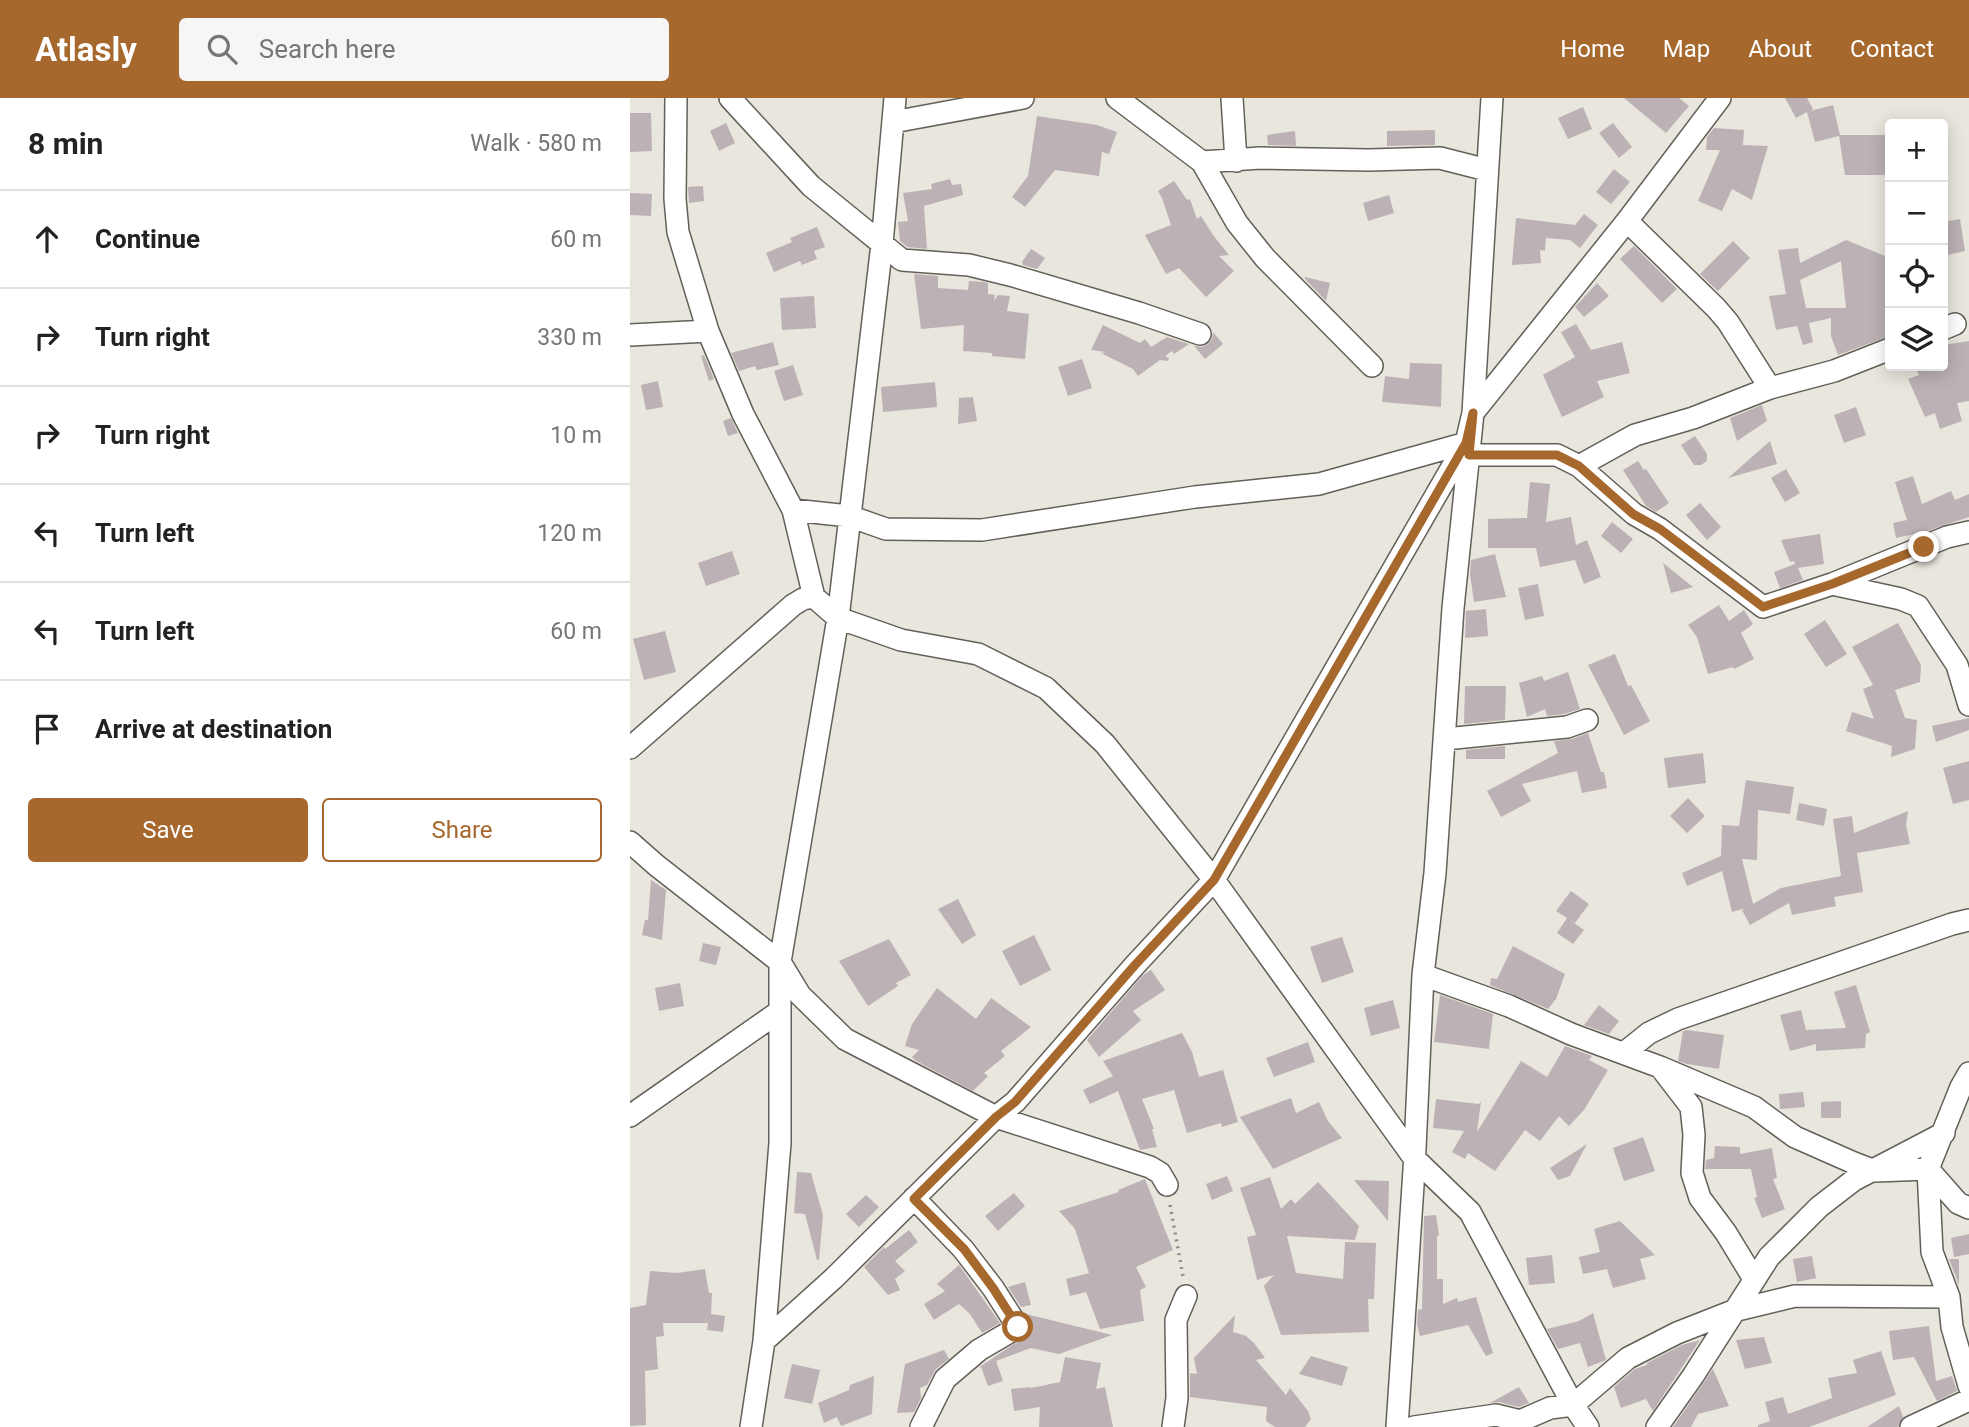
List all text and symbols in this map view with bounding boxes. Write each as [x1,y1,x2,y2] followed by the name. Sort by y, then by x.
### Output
[179,18,669,81] search box
[35,30,137,69] text: Atlasly
[203,30,241,68] icon: search
[259,34,396,64] text: Search here
[1560,35,1625,63] text: Home
[1663,35,1710,63] text: Map
[1748,35,1812,63] text: About
[1850,35,1934,63] text: Contact
[1885,119,1948,371] map controls
[1885,119,1948,182] button: +
[28,126,103,161] text: 8 min
[470,130,602,157] text: Walk · 580 m
[1885,182,1948,245] button: −
[28,220,66,258] icon: ahead
[95,224,200,254] text: Continue
[550,226,602,253] text: 60 m
[1885,245,1948,308] button: locate
[1885,308,1948,371] button: layers
[28,318,66,356] icon: right
[95,322,210,352] text: Turn right
[537,324,602,351] text: 330 m
[28,416,66,454] icon: right
[95,420,210,450] text: Turn right
[550,422,602,449] text: 10 m
[28,514,66,552] icon: left
[95,518,194,548] text: Turn left
[537,520,602,547] text: 120 m
[1908,531,1939,562] route end
[28,612,66,650] icon: left
[95,616,194,646] text: Turn left
[550,618,602,645] text: 60 m
[28,710,66,748] icon: arrive
[95,714,332,744] text: Arrive at destination
[28,798,308,862] button: Save
[322,798,602,862] button: Share
[1002,1311,1033,1342] route start

